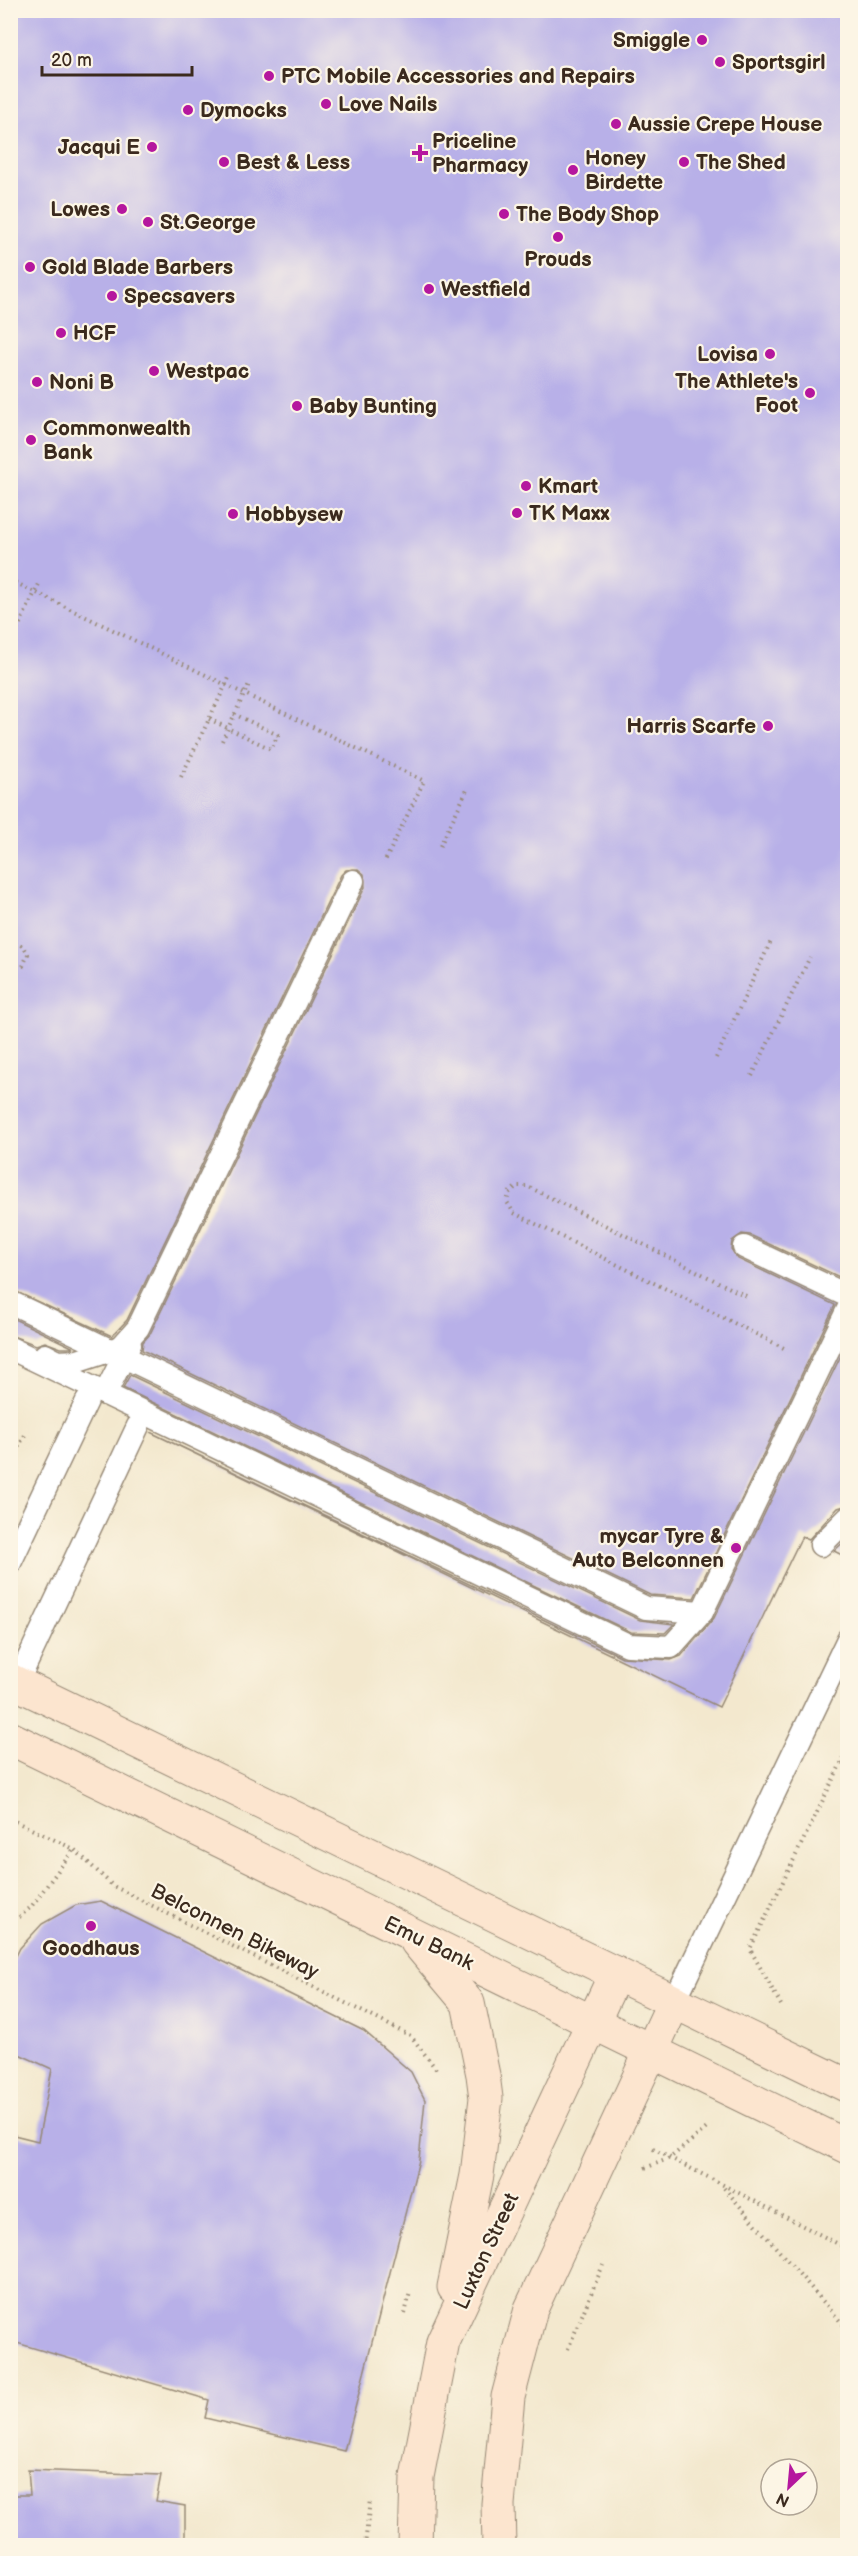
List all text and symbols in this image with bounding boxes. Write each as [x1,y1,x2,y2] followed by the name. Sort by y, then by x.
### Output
[613,28,690,53] place label: Smiggle
[695,33,709,47] marker: Smiggle
[42,39,192,77] scale bar
[51,50,92,71] text: 20 m
[732,50,826,75] place label: Sportsgirl
[713,55,727,69] marker: Sportsgirl
[281,64,635,89] place label: PTC Mobile Accessories and Repairs
[262,69,276,83] marker: PTC Mobile Accessories and Repairs
[338,92,437,117] place label: Love Nails
[319,97,333,111] marker: Love Nails
[200,98,287,123] place label: Dymocks
[181,103,195,117] marker: Dymocks
[627,112,822,137] place label: Aussie Crepe House
[609,117,623,131] marker: Aussie Crepe House
[432,129,528,178] place label: Priceline Pharmacy
[58,135,140,160] place label: Jacqui E
[145,140,159,154] marker: Jacqui E
[413,146,427,160] marker: Priceline Pharmacy
[585,146,663,195] place label: Honey Birdette
[236,150,350,175] place label: Best & Less
[696,150,786,175] place label: The Shed
[217,155,231,169] marker: Best & Less
[677,155,691,169] marker: The Shed
[566,163,580,177] marker: Honey Birdette
[50,197,110,222] place label: Lowes
[115,202,129,216] marker: Lowes
[516,202,659,227] place label: The Body Shop
[497,207,511,221] marker: The Body Shop
[160,210,256,235] place label: St.George
[141,215,155,229] marker: St.George
[551,230,565,244] marker: Prouds
[524,247,592,272] place label: Prouds
[42,255,233,280] place label: Gold Blade Barbers
[23,260,37,274] marker: Gold Blade Barbers
[441,277,530,302] place label: Westfield
[422,282,436,296] marker: Westfield
[124,284,235,309] place label: Specsavers
[105,289,119,303] marker: Specsavers
[73,321,116,346] place label: HCF
[54,326,68,340] marker: HCF
[697,342,758,367] place label: Lovisa
[763,347,777,361] marker: Lovisa
[166,359,249,384] place label: Westpac
[147,364,161,378] marker: Westpac
[675,369,798,418] place label: The Athlete's Foot
[49,370,114,395] place label: Noni B
[30,375,44,389] marker: Noni B
[803,386,817,400] marker: The Athlete's Foot
[309,394,437,419] place label: Baby Bunting
[290,399,304,413] marker: Baby Bunting
[43,416,191,465] place label: Commonwealth Bank
[24,433,38,447] marker: Commonwealth Bank
[538,474,598,499] place label: Kmart
[519,479,533,493] marker: Kmart
[529,501,610,526] place label: TK Maxx
[245,502,343,527] place label: Hobbysew
[510,506,524,520] marker: TK Maxx
[226,507,240,521] marker: Hobbysew
[627,714,756,739] place label: Harris Scarfe
[761,719,775,733] marker: Harris Scarfe
[571,1524,724,1573] place label: mycar Tyre & Auto Belconnen
[729,1541,743,1555] marker: mycar Tyre & Auto Belconnen
[147,1878,323,1985] street label: Belconnen Bikeway
[380,1911,478,1976] street label: Emu Bank
[84,1919,98,1933] marker: Goodhaus
[42,1936,140,1961] place label: Goodhaus
[448,2188,525,2314] street label: Luxton Street
[759,2457,819,2517] north arrow
[774,2488,793,2510] text: N

